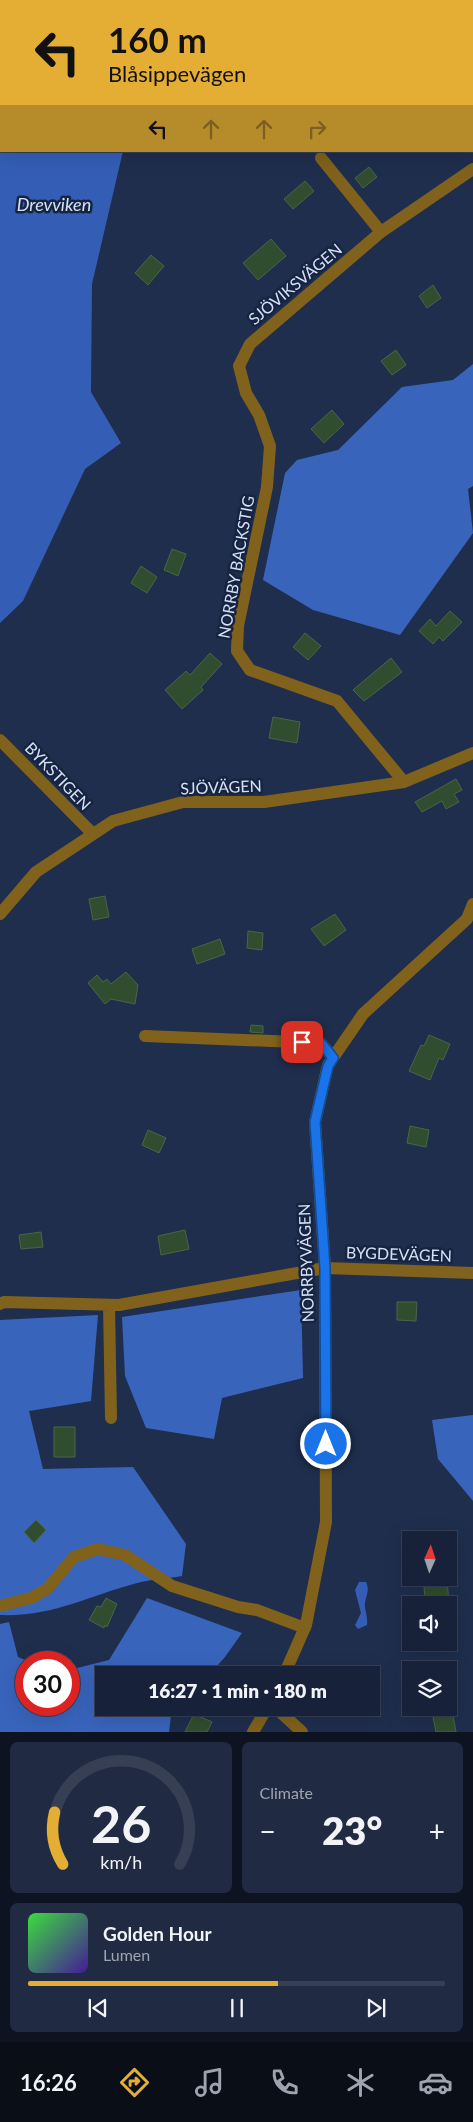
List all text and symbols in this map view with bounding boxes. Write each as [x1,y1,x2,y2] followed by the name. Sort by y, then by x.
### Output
[108,18,207,60] text: 160 m
[25,20,90,85] icon: left
[108,60,246,87] text: Blåsippevägen
[144,115,172,143] icon: left
[197,115,225,143] icon: ahead
[250,115,278,143] icon: ahead
[303,115,331,143] icon: right
[17,193,91,215] water label: Drevviken
[244,239,345,328] street label: SJÖVIKSVÄGEN
[214,494,257,640] street label: NORRBY BACKSTIG
[22,738,95,813] street label: BYKSTIGEN
[180,776,262,797] street label: SJÖVÄGEN
[281,1021,323,1063] pin
[288,1028,316,1056] icon: arrive
[294,1203,317,1323] street label: NORRBYVÄGEN
[346,1242,452,1265] street label: BYGDEVÄGEN
[299,1417,351,1469] position arrow
[402,1531,458,1586] north arrow
[402,1531,457,1716] map controls
[402,1596,457,1651] button: sound
[15,1651,80,1716] speed limit sign: 30
[402,1661,457,1716] button: layers
[148,1679,327,1702] text: 16:27 · 1 min · 180 m
[260,1783,313,1802] text: Climate
[91,1792,151,1854] text: 26
[322,1807,382,1853] text: 23°
[260,1814,276,1848] text: −
[429,1814,445,1848] text: +
[100,1851,142,1873] text: km/h
[103,1922,212,1945] text: Golden Hour
[103,1945,150,1964] text: Lumen
[84,1994,112,2022] icon: previous
[223,1994,251,2022] icon: pause
[362,1994,390,2022] icon: next
[117,2065,152,2100] icon: directions
[192,2065,227,2100] icon: music
[267,2065,302,2100] icon: phone
[343,2065,378,2100] icon: climate
[418,2065,453,2100] icon: car
[20,2069,77,2096] text: 16:26

